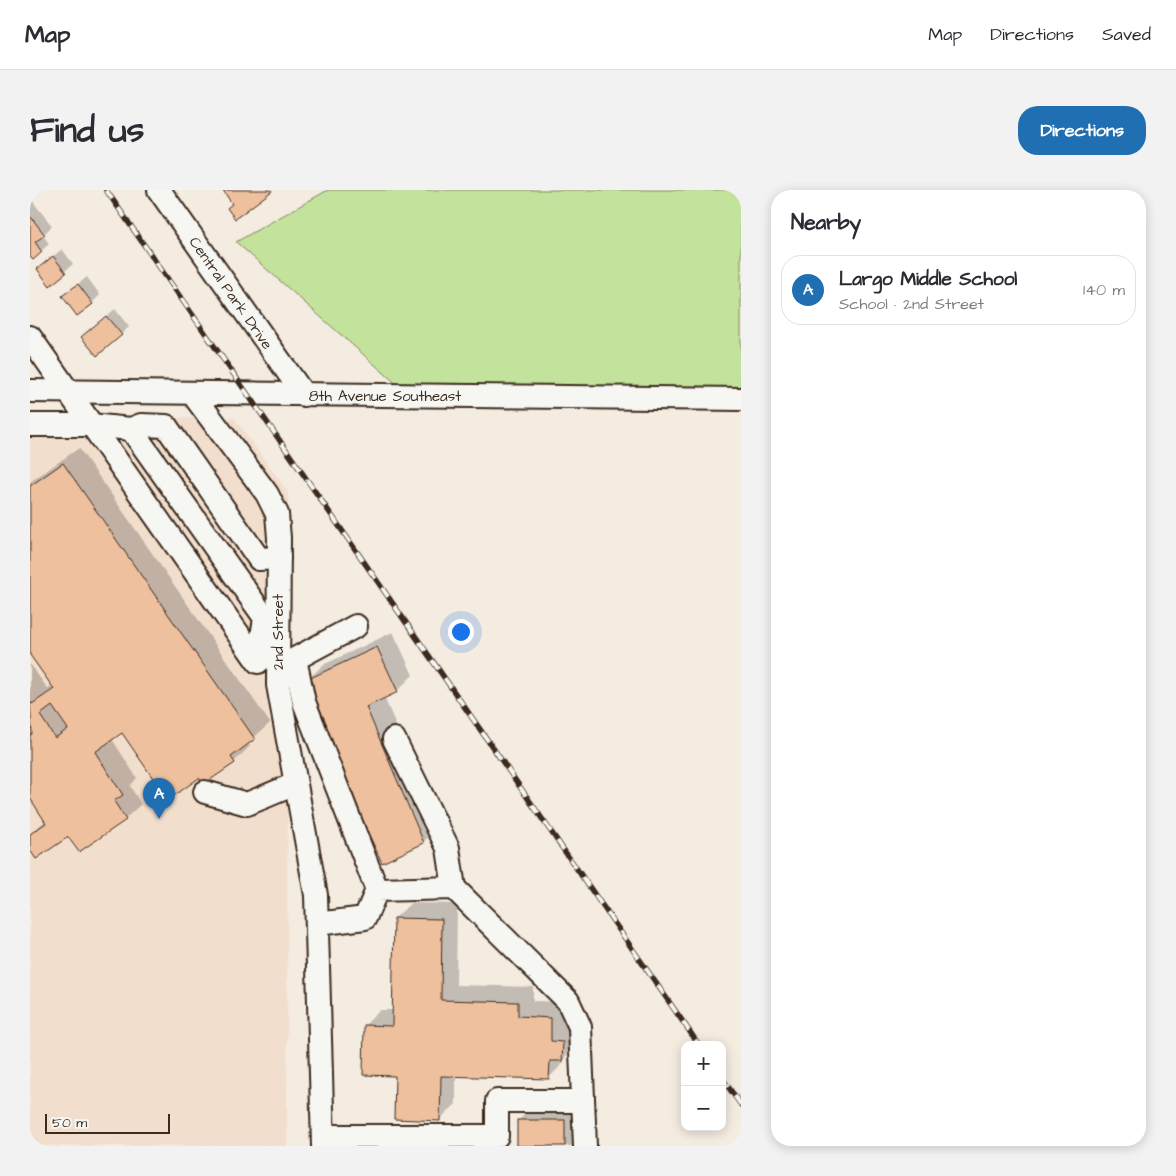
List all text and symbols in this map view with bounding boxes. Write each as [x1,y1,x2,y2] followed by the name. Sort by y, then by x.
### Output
[25,18,70,52] text: Map
[928,22,962,47] text: Map
[990,22,1074,47] text: Directions
[1102,22,1151,47] text: Saved
[30,106,144,155] text: Find us
[1018,106,1146,155] button: Directions
[791,208,861,237] text: Nearby
[184,233,277,354] street label: Central Park Drive
[839,266,1017,293] text: Largo Middle School
[803,279,813,301] text: A
[1083,279,1125,301] text: 140 m
[839,293,984,315] text: School · 2nd Street
[309,386,461,407] street label: 8th Avenue Southeast
[268,594,289,670] street label: 2nd Street
[448,619,474,645] your location
[143,778,175,819] pin: A
[681,1041,726,1131] map controls
[681,1041,726,1086] button: +
[681,1086,726,1131] button: −
[45,1111,170,1134] scale bar
[52,1113,87,1133] text: 50 m

